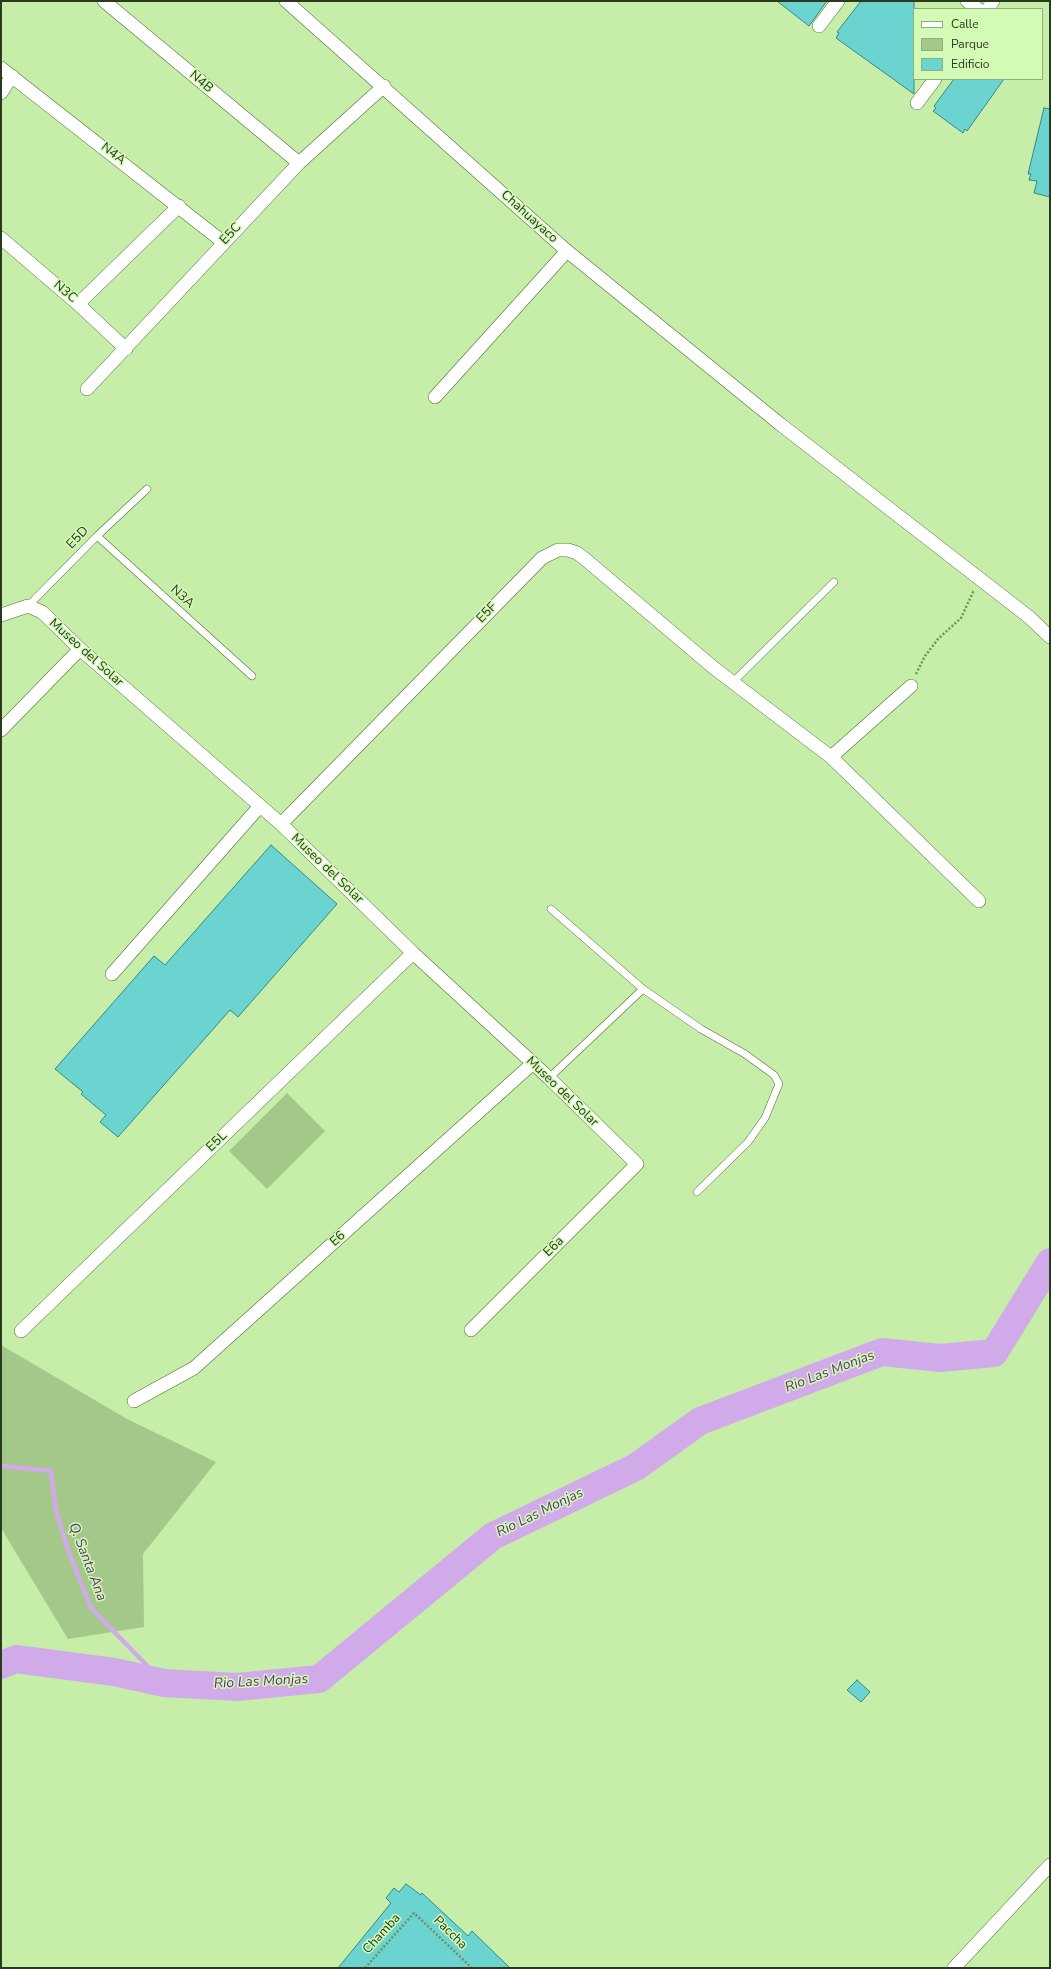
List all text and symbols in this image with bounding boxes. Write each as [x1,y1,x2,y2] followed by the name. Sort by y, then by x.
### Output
[913,8,1043,80] legend
[951,16,979,32] text: Calle
[951,36,989,52] text: Parque
[951,56,989,72] text: Edificio
[186,68,216,96] street label: N4B
[98,140,128,168] street label: N4A
[497,187,561,247] street label: Chahuayaco
[217,220,245,248] street label: E5C
[50,278,80,306] street label: N3C
[64,524,92,552] street label: E5D
[167,582,197,612] street label: N3A
[474,599,500,627] street label: E5F
[46,616,126,690] street label: Museo del Solar
[288,831,366,907] street label: Museo del Solar
[523,1054,601,1130] street label: Museo del Solar
[204,1129,230,1155] street label: E5L
[327,1228,349,1250] street label: E6
[541,1234,567,1260] street label: E6a
[783,1347,877,1397] water label: Rio Las Monjas
[494,1485,586,1541] water label: Rio Las Monjas
[64,1520,110,1604] water label: Q. Santa Ana
[213,1671,309,1693] water label: Rio Las Monjas
[360,1911,404,1957] street label: Chamba
[430,1913,470,1953] street label: Paccha

